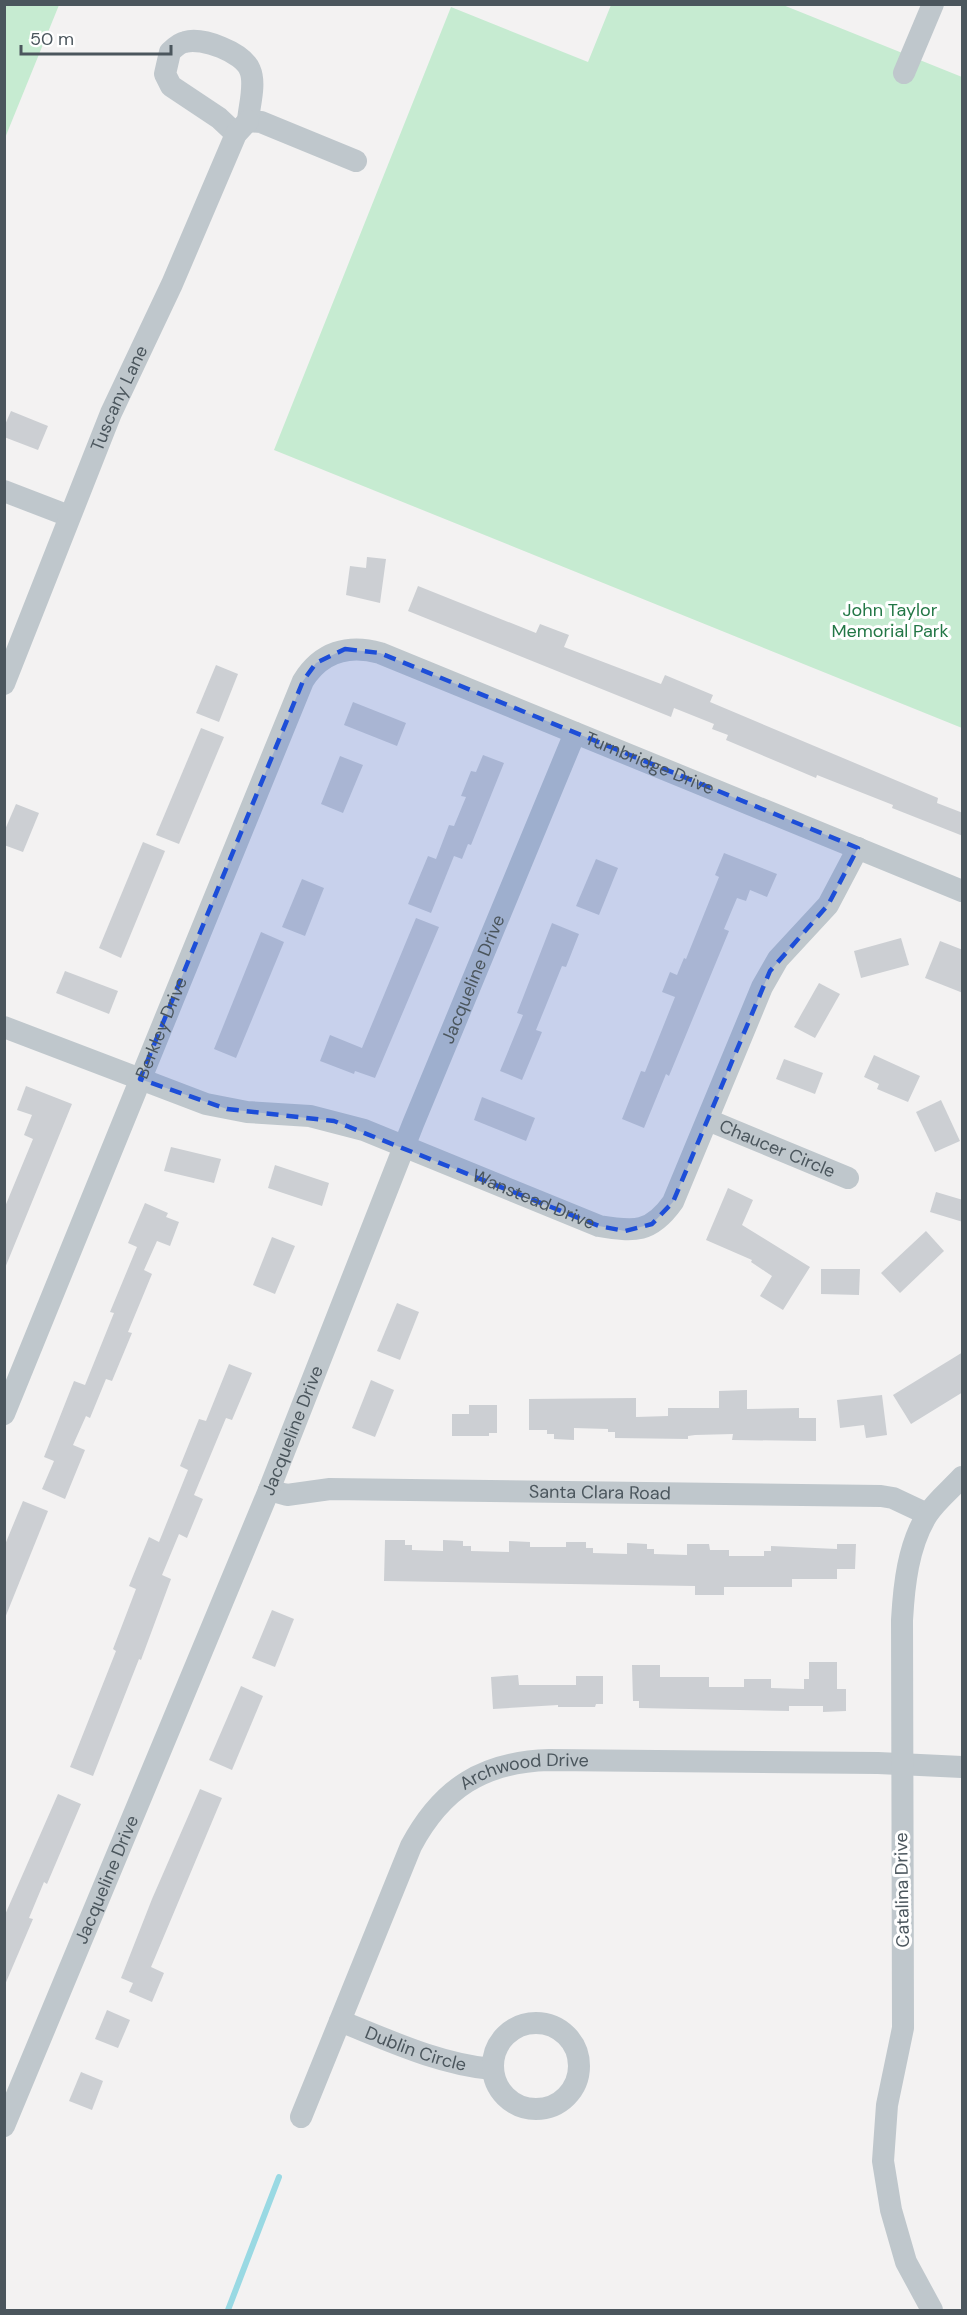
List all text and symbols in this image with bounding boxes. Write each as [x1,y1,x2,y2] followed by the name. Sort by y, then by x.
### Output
[21,18,171,56] scale bar
[30,27,74,51] text: 50 m
[85,342,153,455] street label: Tuscany Lane
[831,598,949,643] park label: John Taylor Memorial Park
[582,726,718,800] street label: Turnbridge Drive
[436,911,510,1047] street label: Jacqueline Drive
[130,973,193,1083] street label: Berkley Drive
[716,1114,839,1183] street label: Chaucer Circle
[468,1163,599,1235] street label: Wanstead Drive
[256,1362,329,1499] street label: Jacqueline Drive
[529,1480,671,1505] street label: Santa Clara Road
[455,1748,589,1796] street label: Archwood Drive
[69,1812,144,1948] street label: Jacqueline Drive
[889,1832,915,1948] street label: Catalina Drive
[362,2021,469,2077] street label: Dublin Circle

